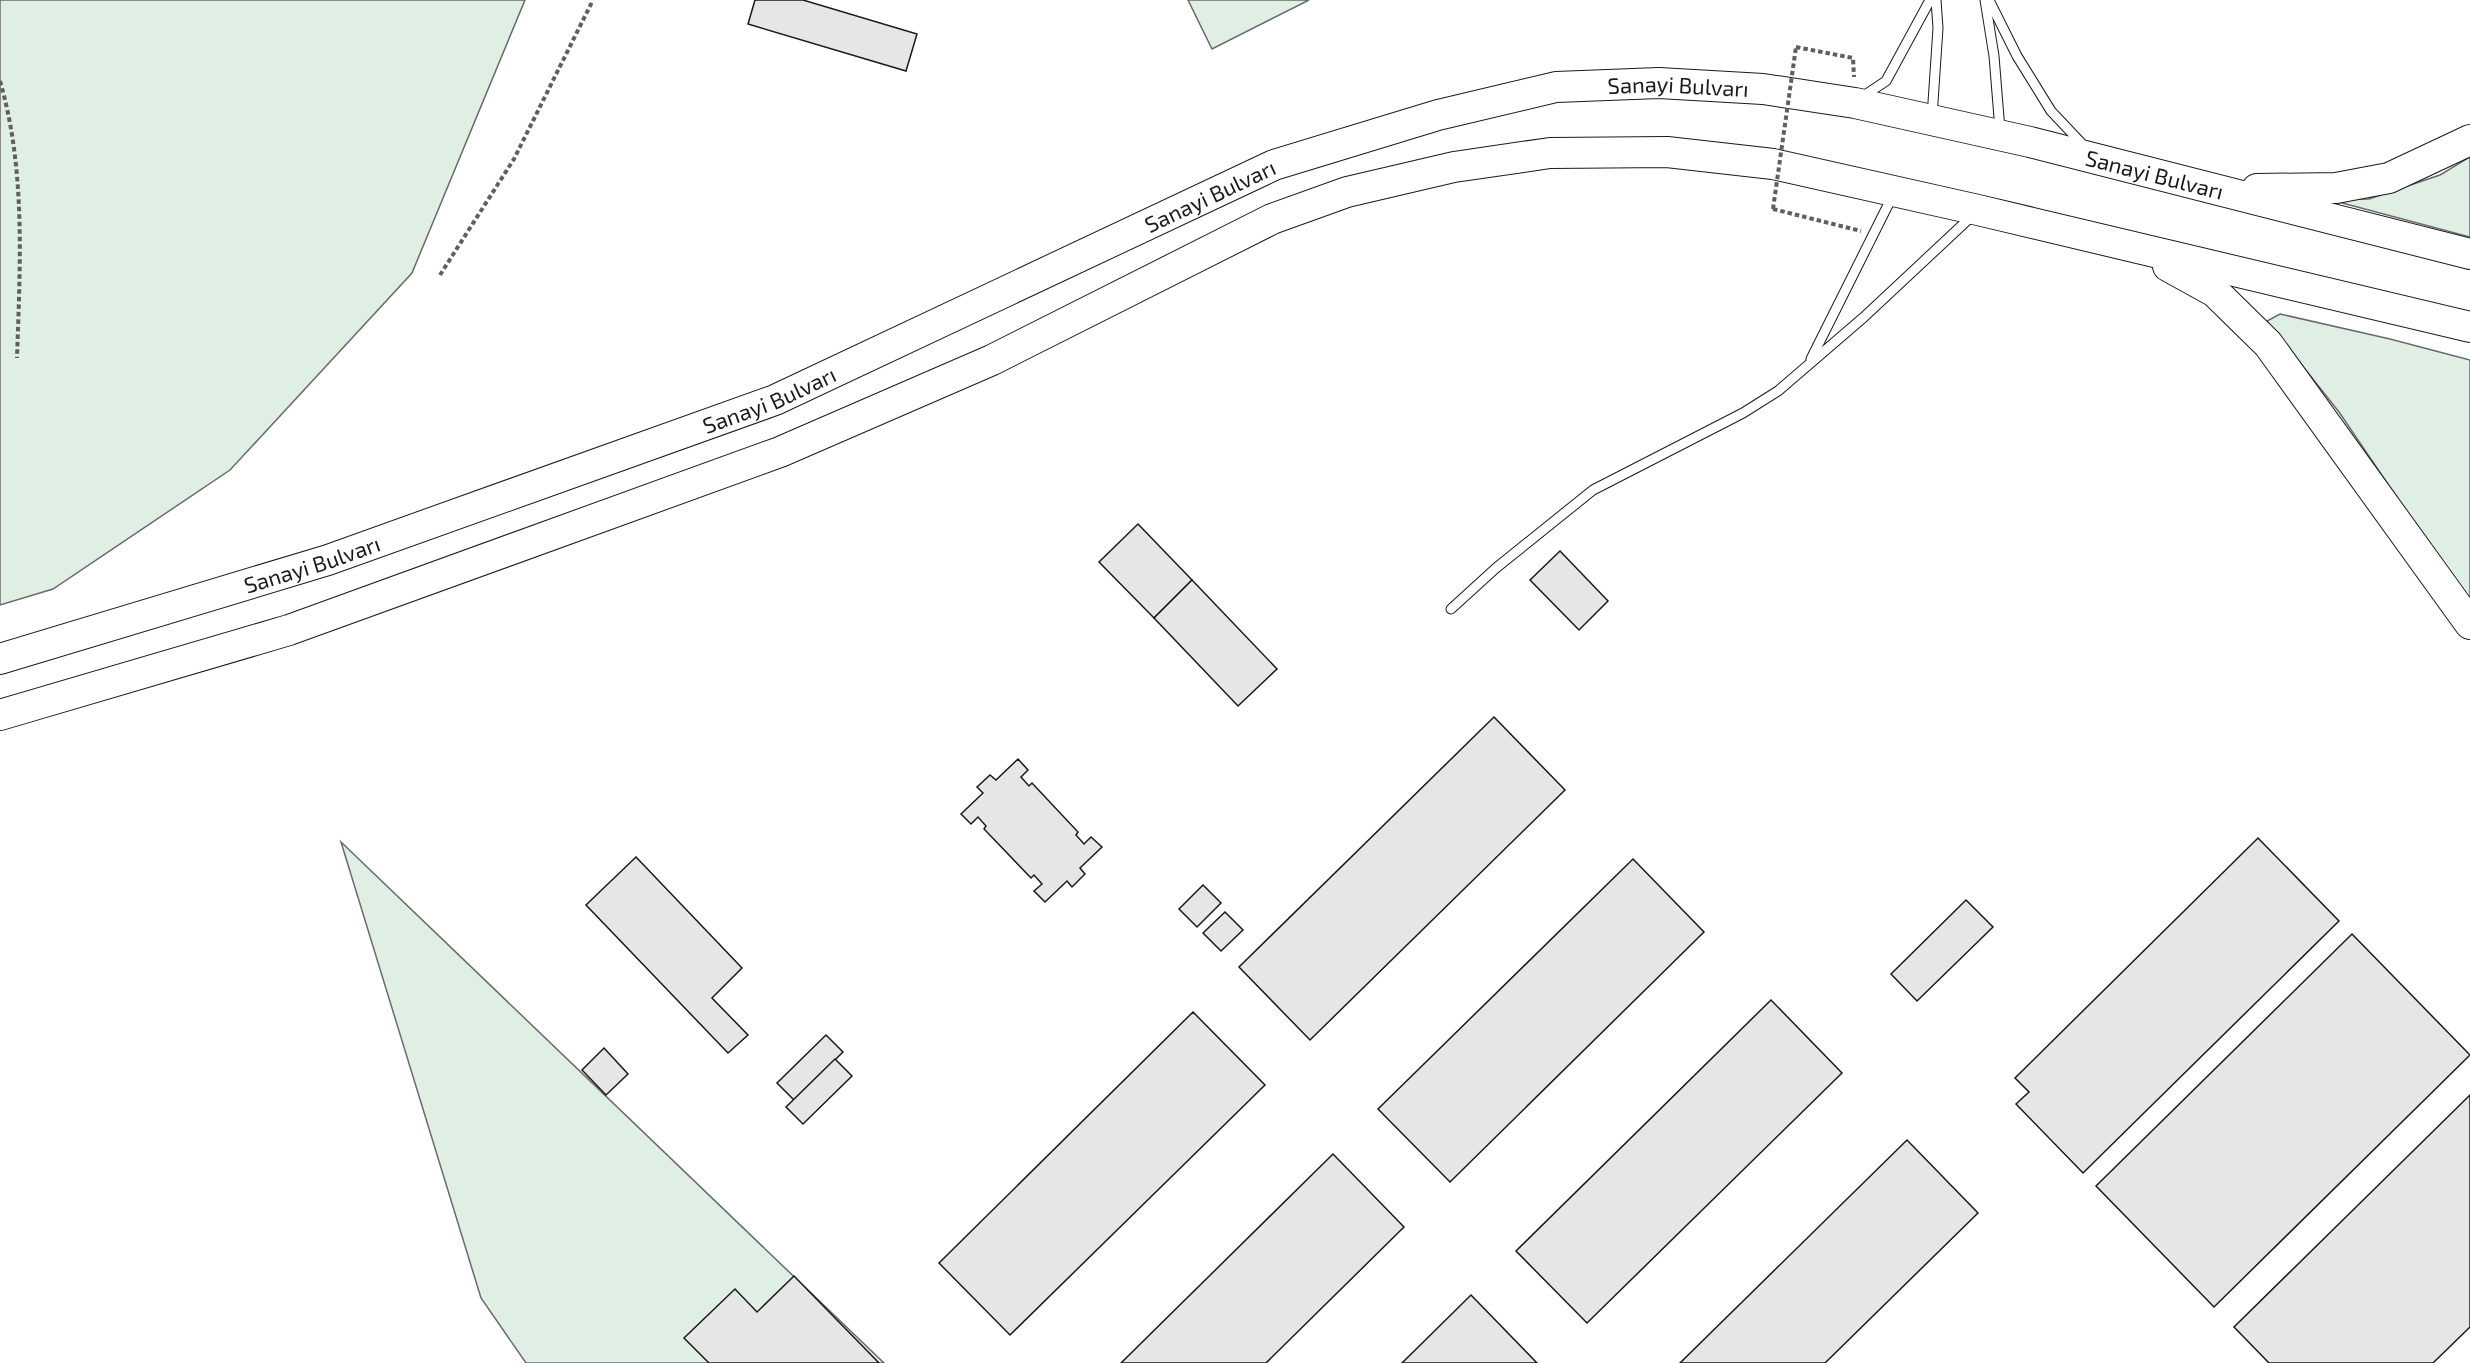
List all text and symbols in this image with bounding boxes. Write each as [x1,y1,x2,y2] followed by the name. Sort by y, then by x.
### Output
[1607,70,1750,101] street label: Sanayi Bulvarı
[2083,144,2227,204] street label: Sanayi Bulvarı
[1140,153,1279,237] street label: Sanayi Bulvarı
[699,360,840,438] street label: Sanayi Bulvarı
[241,530,383,598] street label: Sanayi Bulvarı

